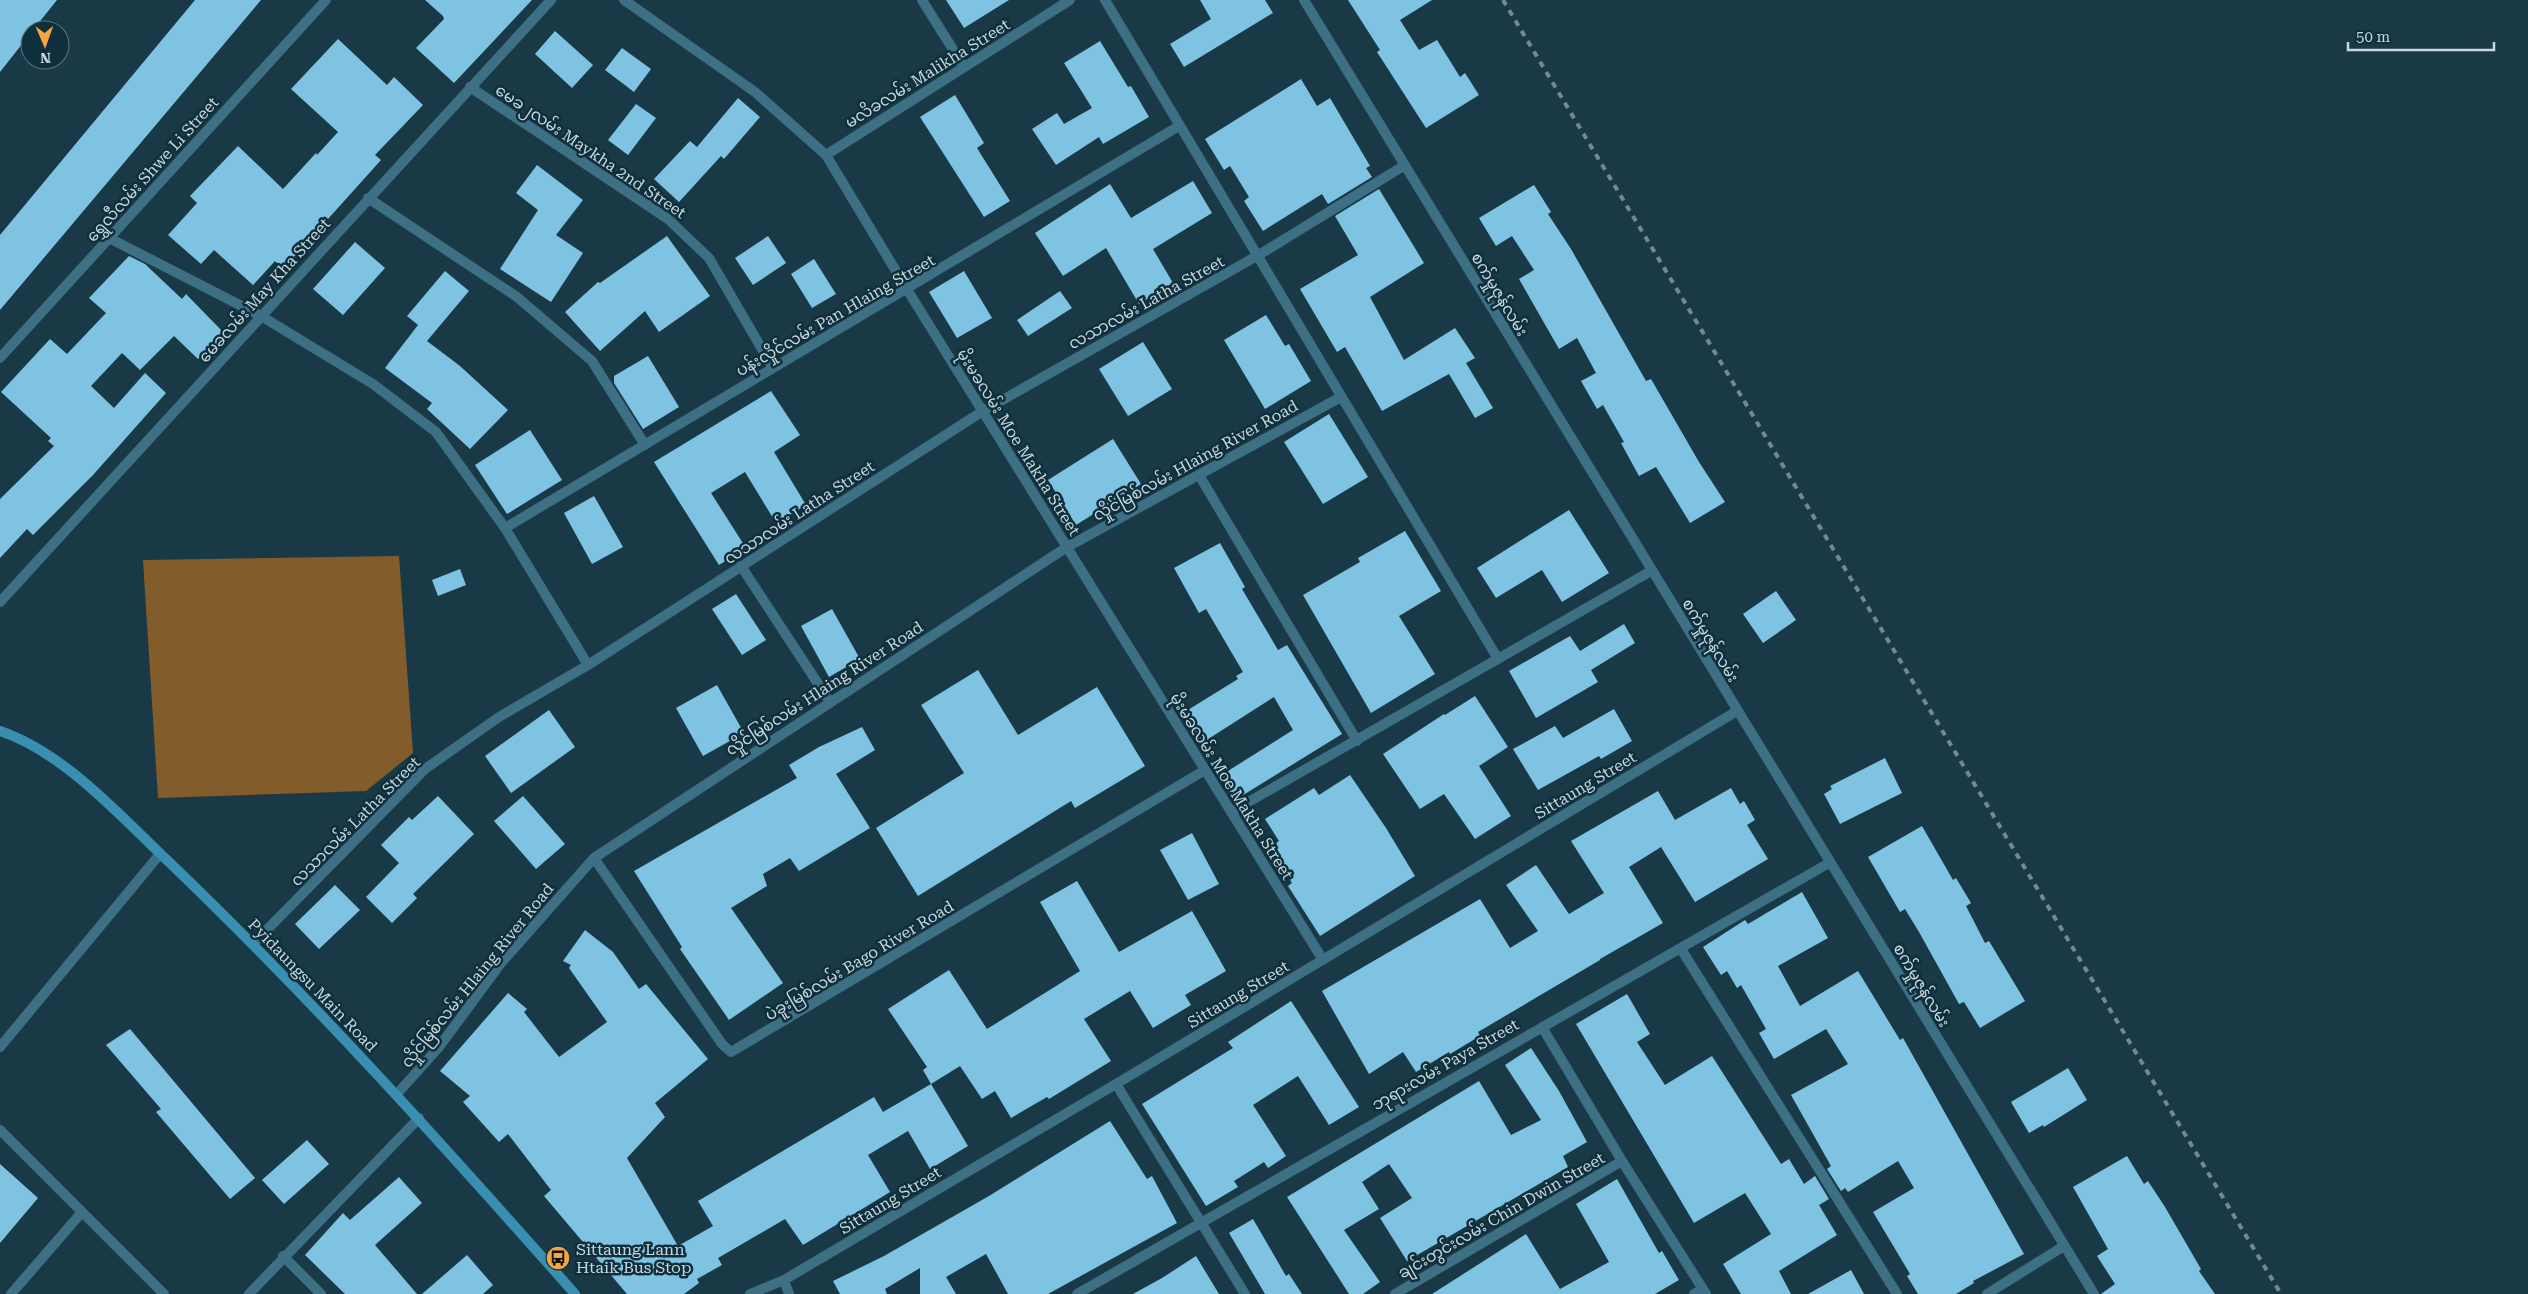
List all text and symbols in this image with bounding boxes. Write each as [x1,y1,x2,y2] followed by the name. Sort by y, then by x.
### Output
[840,13,1013,132] street label: မလိခလမ်း Malikha Street
[20,20,70,70] north arrow
[2348,20,2494,52] scale bar
[2356,28,2391,46] text: 50 m
[40,50,51,66] text: N
[490,79,691,226] street label: မေခ၂လမ်း Maykha 2nd Street
[81,92,225,248] street label: ရွှေလီလမ်း Shwe Li Street
[193,213,334,366] street label: မေခလမ်း May Kha Street
[1463,248,1534,342] street label: စက်မှုဇုန်လမ်း
[731,249,940,384] street label: ပန်းလှိုင်လမ်း Pan Hlaing Street
[1064,250,1228,353] street label: လသာလမ်း Latha Street
[949,344,1086,542] street label: မိုးမခလမ်း Moe Makha Street
[1088,394,1303,528] street label: လှိုင်မြစ်လမ်း Hlaing River Road
[720,455,878,568] street label: လသာလမ်း Latha Street
[1674,594,1745,688] street label: စက်မှုဇုန်လမ်း
[721,616,929,763] street label: လှိုင်မြစ်လမ်း Hlaing River Road
[1162,688,1299,886] street label: မိုးမခလမ်း Moe Makha Street
[1531,748,1639,823] street label: Sittaung Street
[285,751,424,890] street label: လသာလမ်း Latha Street
[396,878,561,1074] street label: လှိုင်မြစ်လမ်း Hlaing River Road
[761,895,960,1029] street label: ပဲခူးမြစ်လမ်း Bago River Road
[244,915,381,1056] street label: Pyidaungsu Main Road
[1885,939,1956,1033] street label: စက်မှုဇုန်လမ်း
[1184,957,1292,1032] street label: Sittaung Street
[1368,1013,1524,1119] street label: ဘုရားလမ်း Paya Street
[1394,1147,1610,1286] street label: ချင်းတွင်းလမ်း Chin Dwin Street
[836,1163,944,1238] street label: Sittaung Street
[576,1240,691,1277] place label: Sittaung Lann Htaik Bus Stop
[545,1245,571,1271] bus stop icon: Sittaung Lann Htaik Bus Stop

